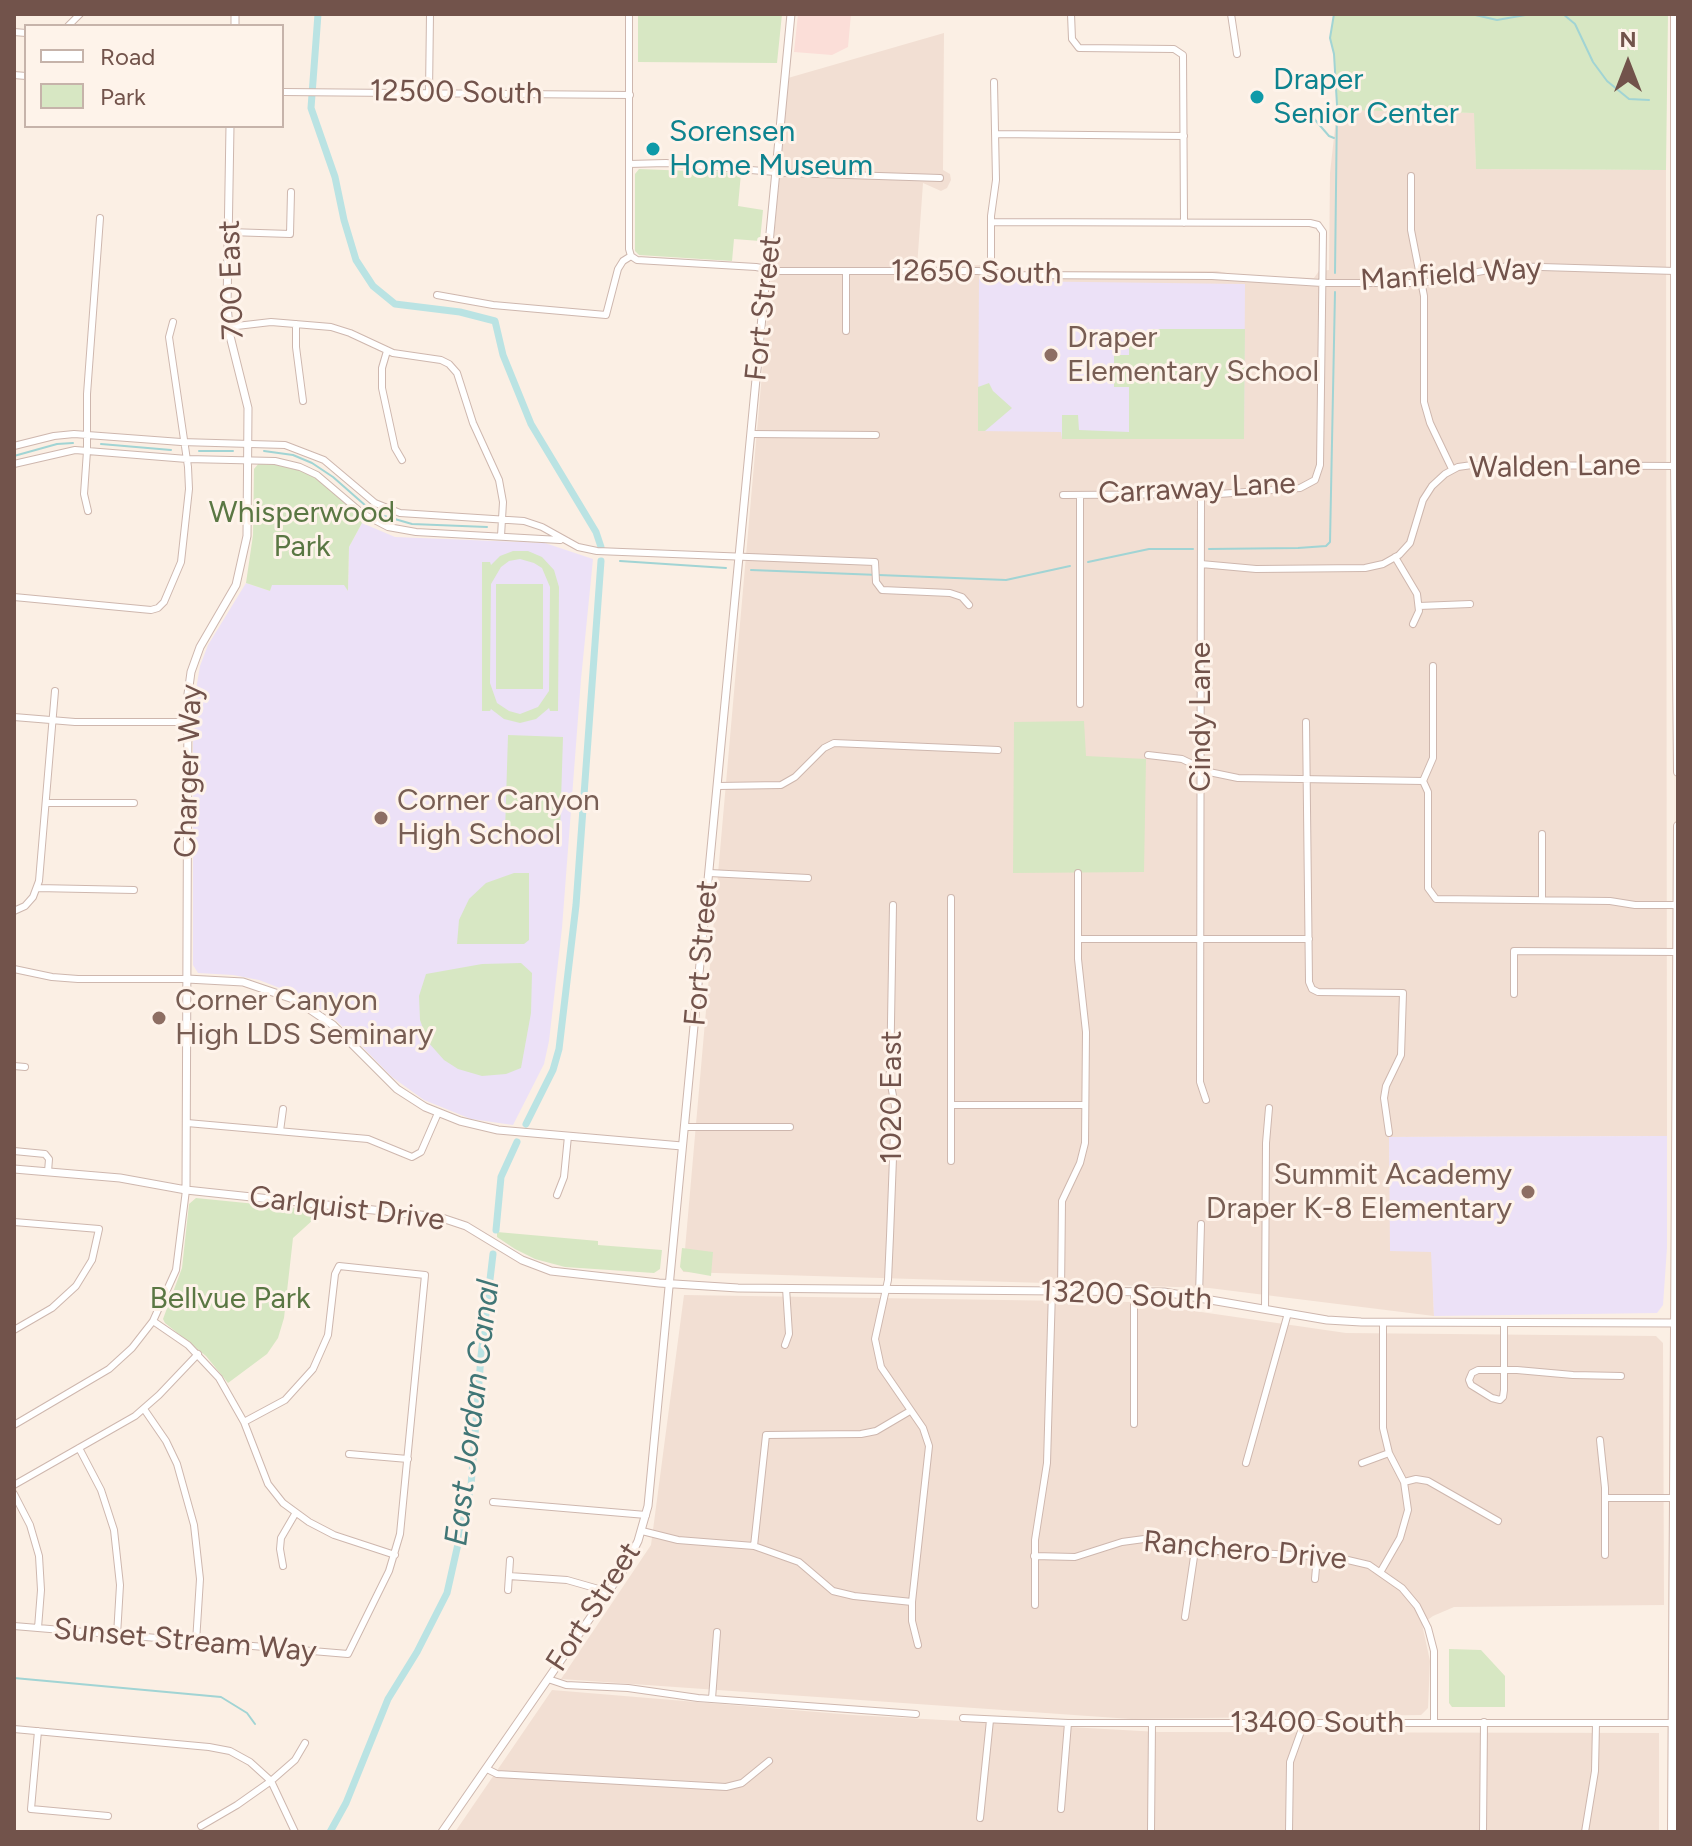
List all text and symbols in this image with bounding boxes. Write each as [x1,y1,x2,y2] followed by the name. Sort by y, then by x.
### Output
[24,24,284,128] legend
[1588,24,1668,104] north arrow
[1619,26,1637,53] text: N
[100,42,155,71] text: Road
[1273,62,1459,132] place label: Draper Senior Center
[369,73,543,113] street label: 12500 South
[100,82,146,111] text: Park
[1248,88,1266,106] marker: Draper Senior Center
[669,114,873,184] place label: Sorensen Home Museum
[644,140,662,158] marker: Sorensen Home Museum
[212,219,252,341] street label: 700 East
[738,233,790,383] street label: Fort Street
[1359,251,1543,299] street label: Manfield Way
[890,254,1062,292] street label: 12650 South
[1067,320,1319,390] place label: Draper Elementary School
[1042,346,1060,364] marker: Draper Elementary School
[1469,448,1641,486] street label: Walden Lane
[1097,466,1297,512] street label: Carraway Lane
[209,495,395,566] park label: Whisperwood Park
[1183,642,1219,792] street label: Cindy Lane
[168,684,210,858] street label: Charger Way
[397,783,600,854] place label: Corner Canyon High School
[372,809,390,827] marker: Corner Canyon High School
[678,879,726,1027] street label: Fort Street
[175,983,434,1054] place label: Corner Canyon High LDS Seminary
[150,1009,168,1027] marker: Corner Canyon High LDS Seminary
[874,1030,910,1164] street label: 1020 East
[1206,1157,1512,1228] place label: Summit Academy Draper K-8 Elementary
[247,1179,447,1239] street label: Carlquist Drive
[1519,1183,1537,1201] marker: Summit Academy Draper K-8 Elementary
[1039,1274,1213,1318] street label: 13200 South
[438,1278,508,1548] water label: East Jordan Canal
[149,1281,311,1317] park label: Bellvue Park
[1142,1524,1348,1578] street label: Ranchero Drive
[539,1536,649,1678] street label: Fort Street
[52,1612,318,1670] street label: Sunset Stream Way
[1230,1705,1404,1741] street label: 13400 South

